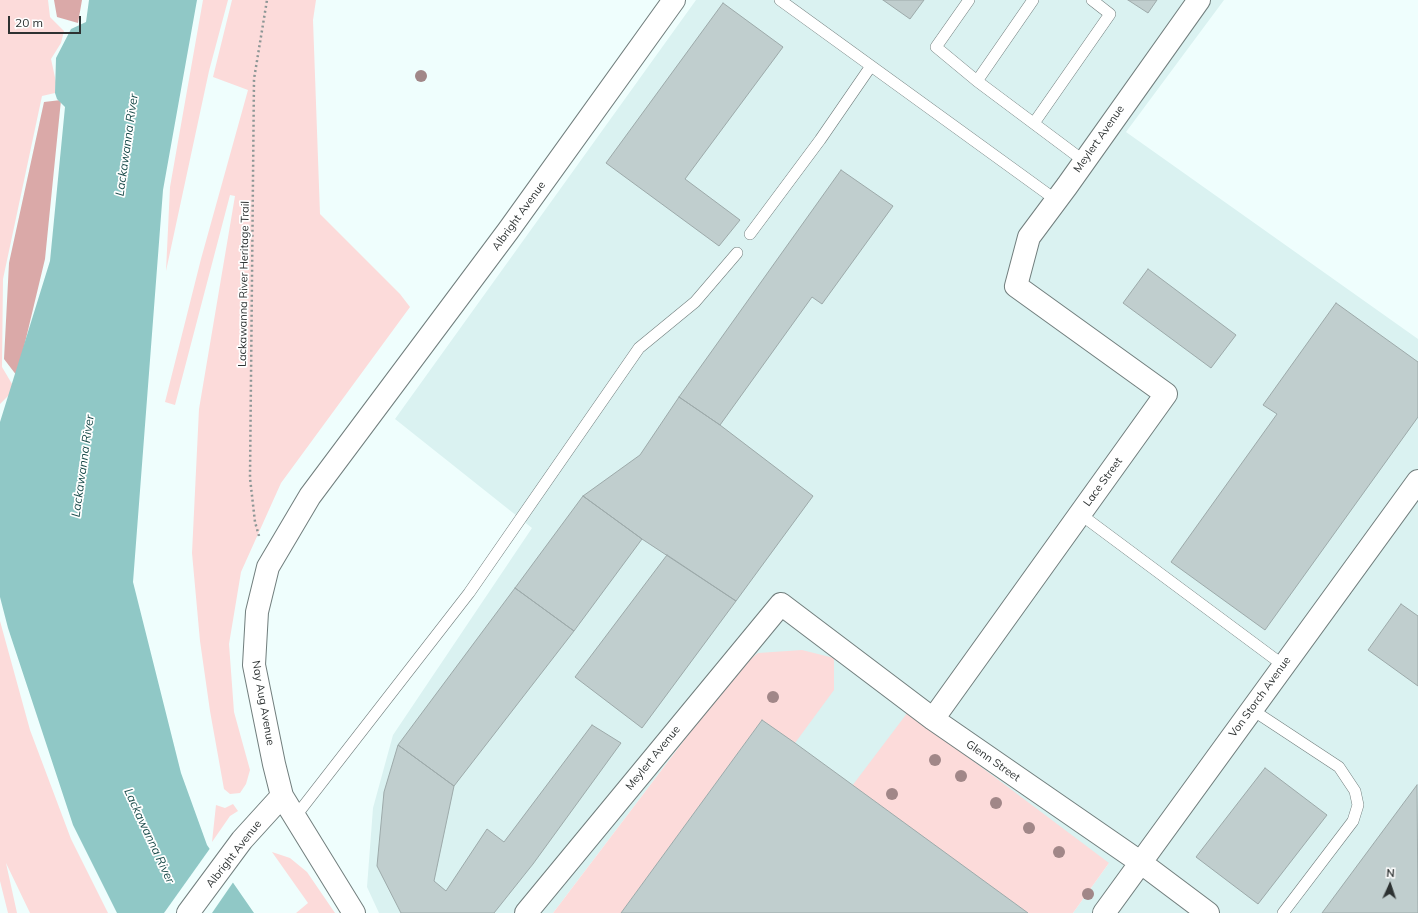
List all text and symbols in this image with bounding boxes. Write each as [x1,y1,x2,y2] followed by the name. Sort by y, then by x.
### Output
[10,8,83,34] scale bar
[15,15,43,30] text: 20 m
[113,93,141,197] water label: Lackawanna River
[1071,103,1127,175] street label: Meylert Avenue
[490,179,548,253] street label: Albright Avenue
[236,201,252,367] street label: Lackawanna River Heritage Trail
[69,414,97,518] water label: Lackawanna River
[1081,455,1125,509] street label: Lace Street
[1226,654,1294,740] street label: Von Storch Avenue
[249,660,277,746] street label: Nay Aug Avenue
[623,723,683,793] street label: Meylert Avenue
[963,738,1023,784] street label: Glenn Street
[121,786,177,886] water label: Lackawanna River
[204,818,264,890] street label: Albright Avenue
[1370,865,1410,905] north arrow
[1386,866,1395,880] text: N

